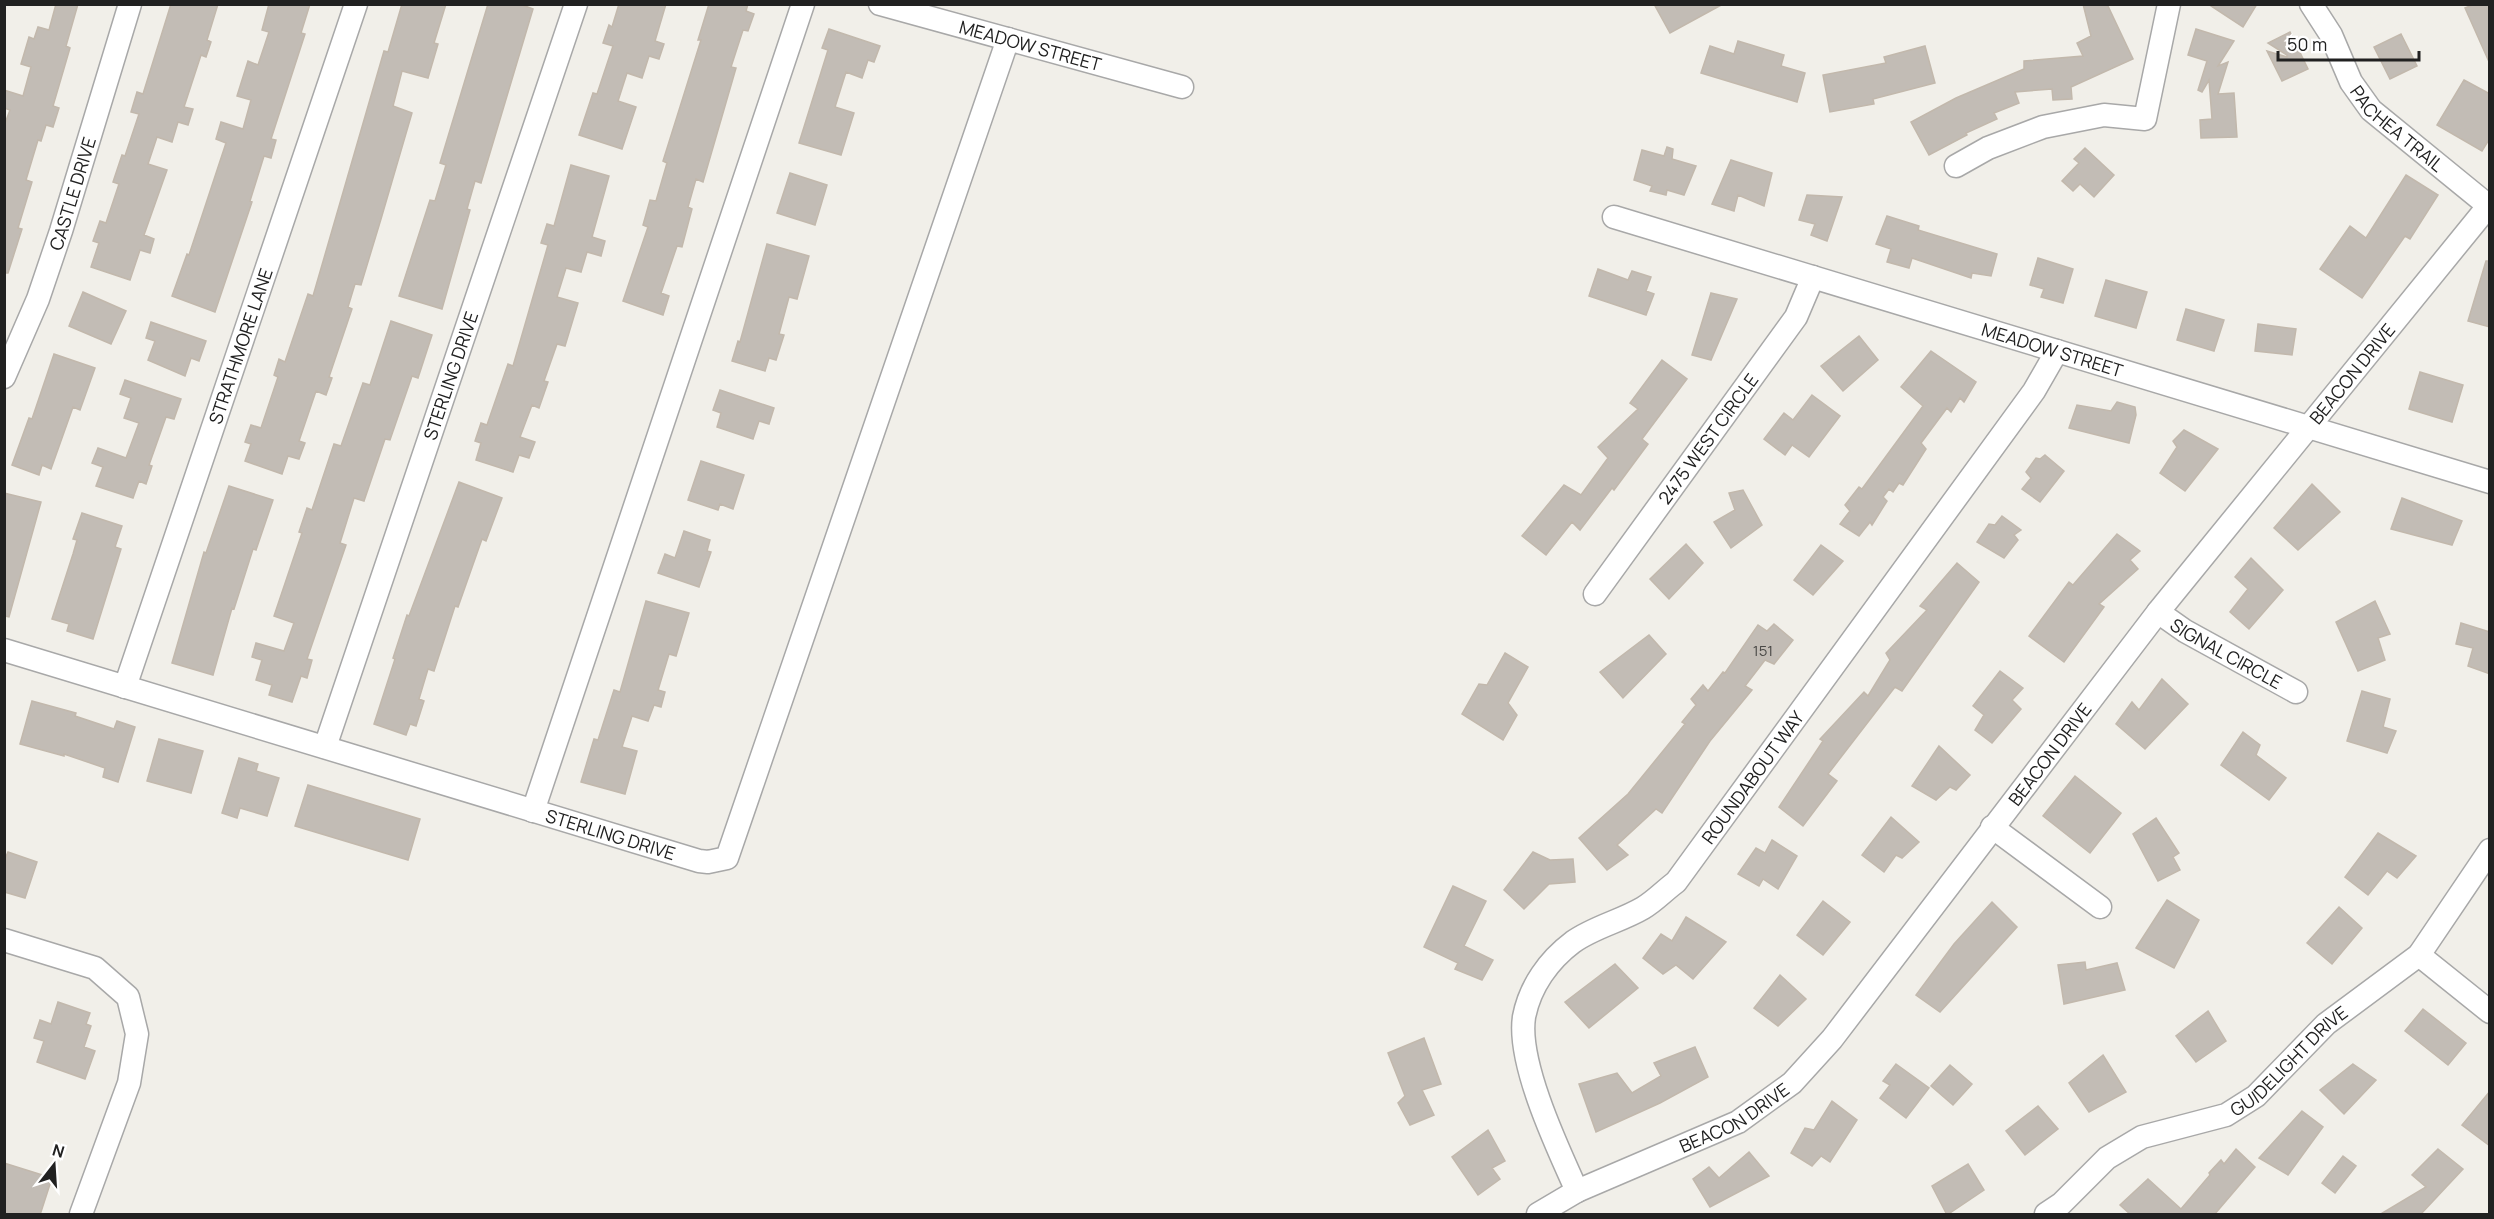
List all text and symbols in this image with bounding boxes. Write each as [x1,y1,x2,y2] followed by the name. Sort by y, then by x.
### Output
[957,14,1104,76] street label: MEADOW STREET
[2278,24,2419,62] scale bar
[2287,32,2327,56] text: 50 m
[2345,81,2449,177] street label: PACHEA TRAIL
[43,134,101,253] street label: CASTLE DRIVE
[203,265,278,427] street label: STRATHMORE LANE
[418,308,483,443] street label: STERLING DRIVE
[1979,317,2126,382] street label: MEADOW STREET
[2304,318,2400,429] street label: BEACON DRIVE
[1652,369,1763,509] street label: 2475 WEST CIRCLE
[2166,612,2286,694] street label: SIGNAL CIRCLE
[1753,640,1773,661] house number: 151
[2003,698,2096,810] street label: BEACON DRIVE
[1696,705,1810,848] street label: ROUNDABOUT WAY
[543,803,678,865] street label: STERLING DRIVE
[2225,1000,2352,1122] street label: GUIDELIGHT DRIVE
[1675,1077,1794,1158] street label: BEACON DRIVE
[24,1135,84,1195] north arrow
[50,1138,67,1163] text: N

